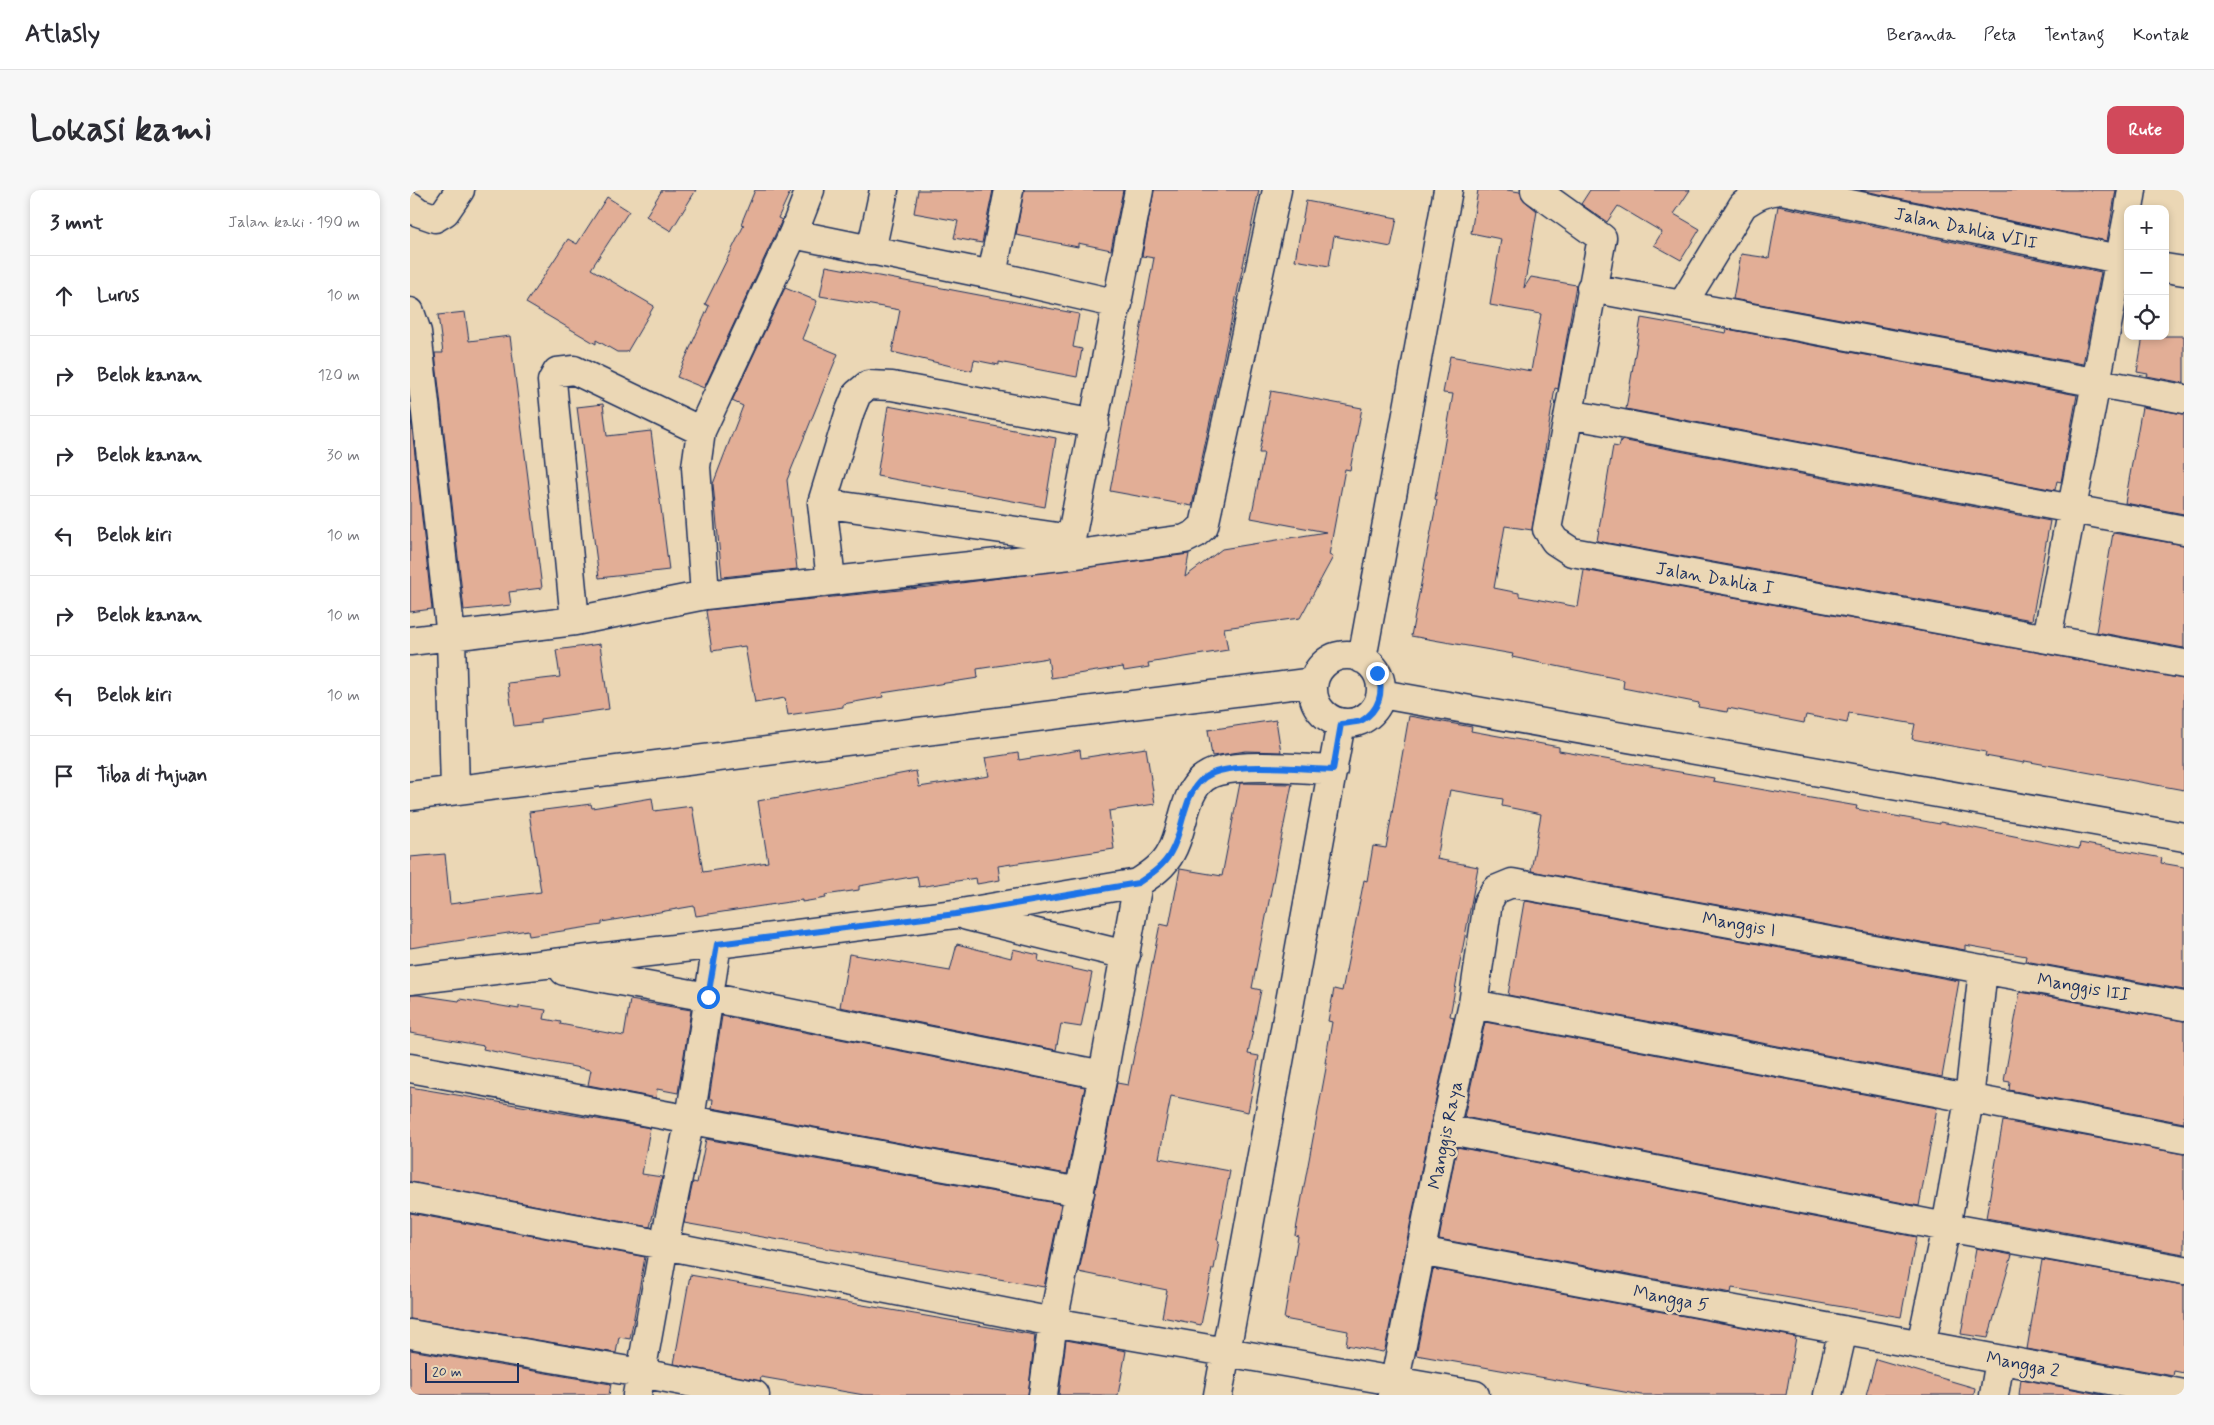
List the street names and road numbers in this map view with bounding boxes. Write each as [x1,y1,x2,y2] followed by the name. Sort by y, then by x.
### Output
[1892,202,2040,256] street label: Jalan Dahlia VIII
[1654,557,1776,601] street label: Jalan Dahlia I
[1700,907,1777,944] street label: Manggis I
[2035,968,2132,1009] street label: Manggis III
[1423,1079,1470,1192] street label: Manggis Raya
[1631,1280,1711,1319] street label: Mangga 5
[1984,1346,2062,1385] street label: Mangga 2

